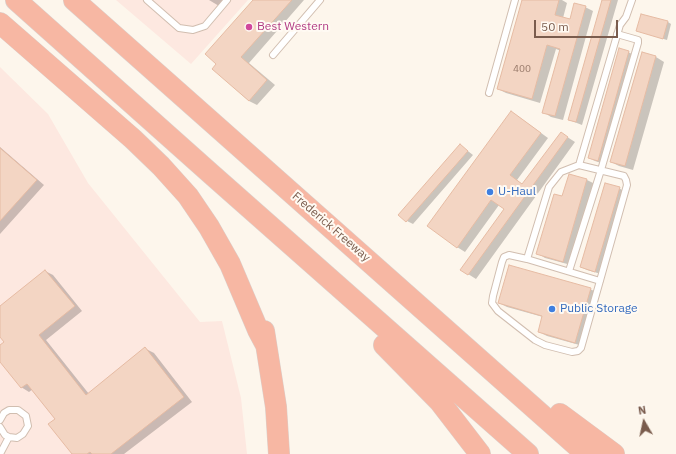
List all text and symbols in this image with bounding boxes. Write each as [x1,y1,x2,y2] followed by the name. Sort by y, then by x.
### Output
[536,12,620,38] scale bar
[541,19,569,34] text: 50 m
[257,20,329,34] place label: Best Western
[244,22,254,32] marker: Best Western
[513,63,531,75] house number: 400
[498,185,536,199] place label: U-Haul
[485,187,495,197] marker: U-Haul
[289,189,373,265] street label: Frederick Freeway
[560,302,638,316] place label: Public Storage
[547,304,557,314] marker: Public Storage
[624,402,664,442] north arrow
[637,403,647,418] text: N

